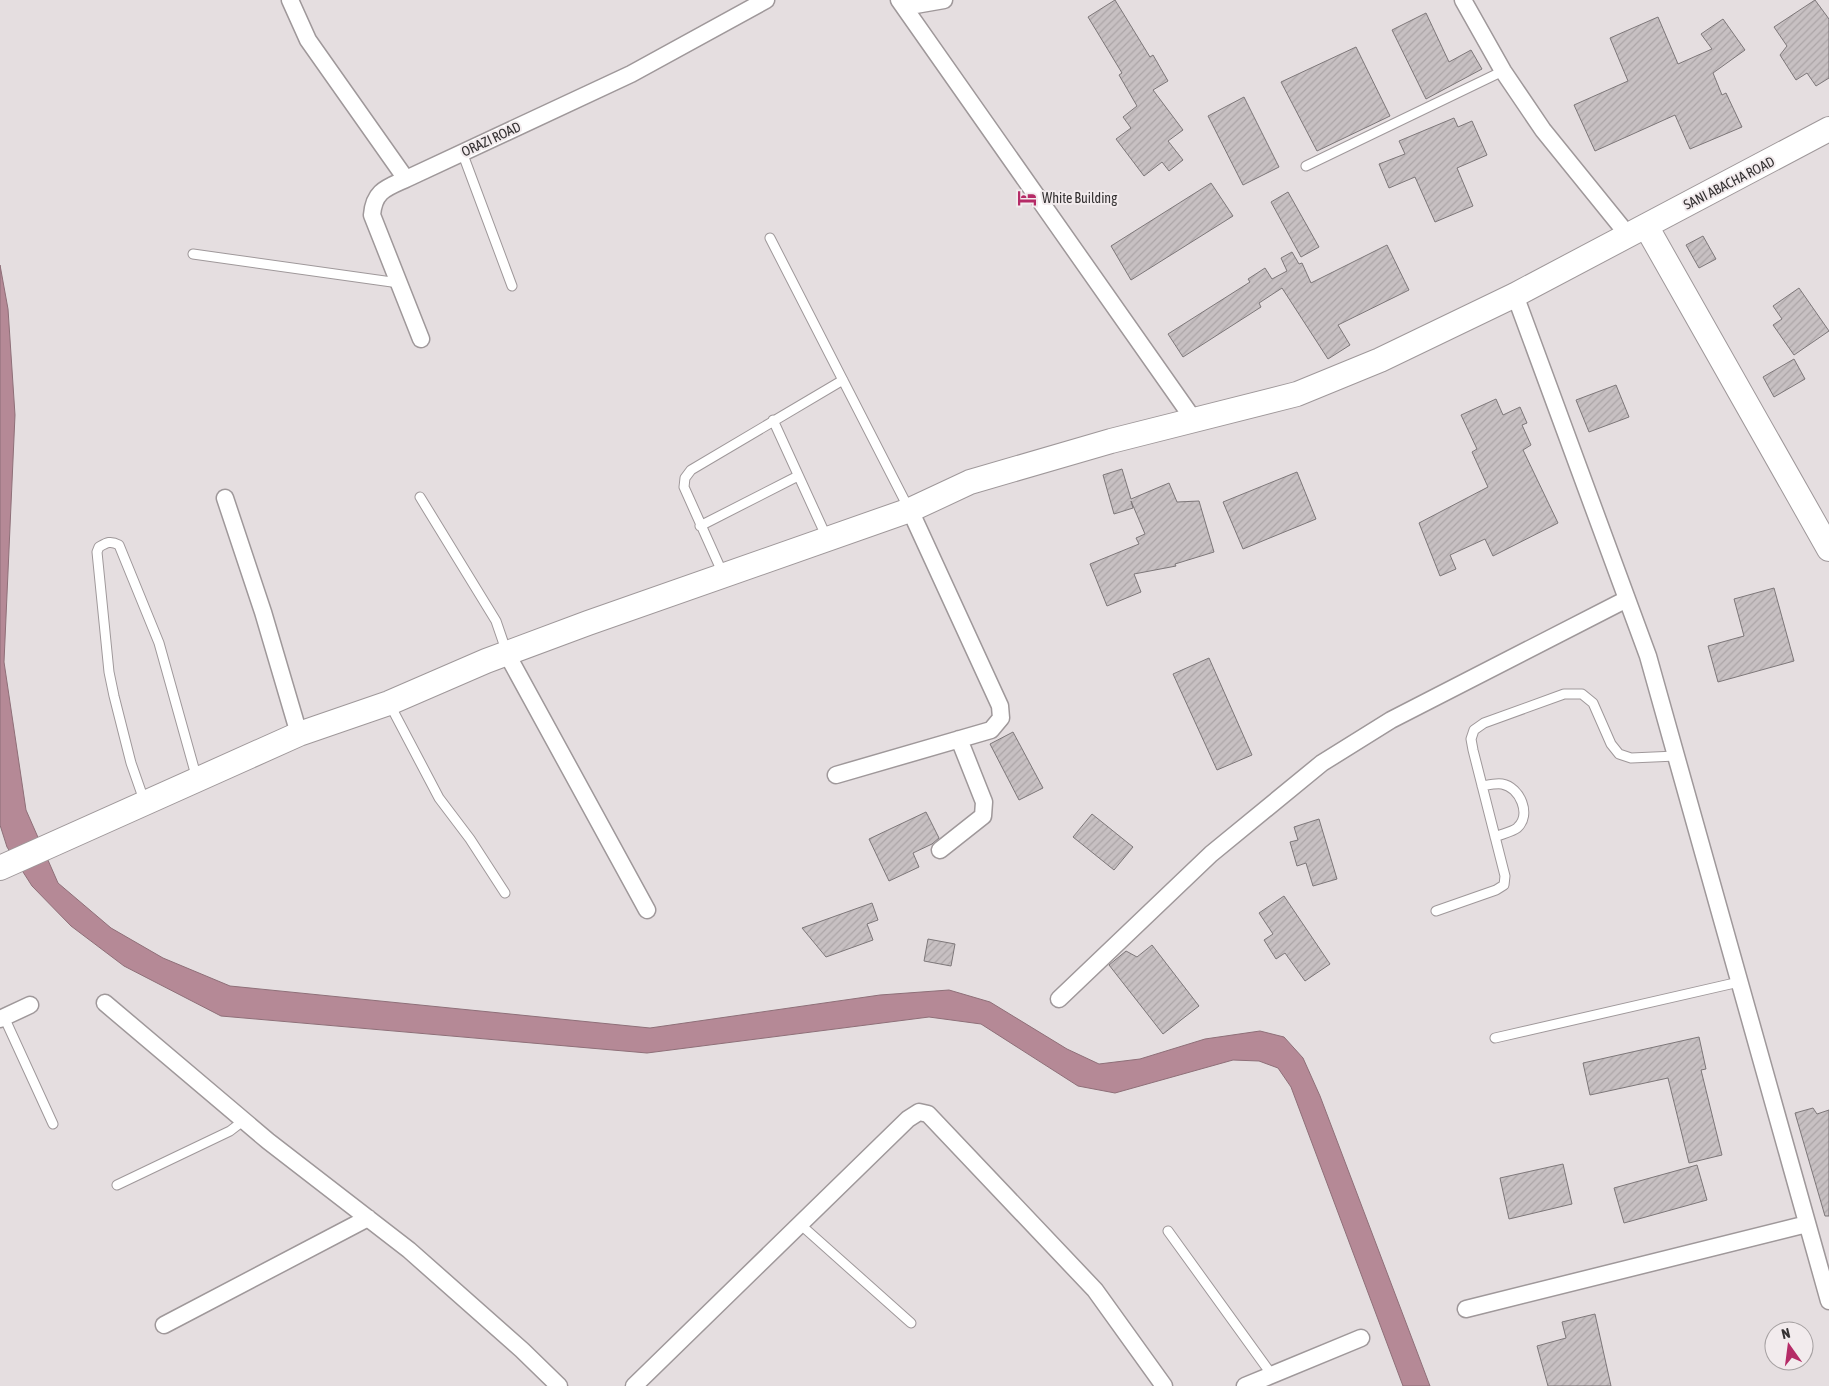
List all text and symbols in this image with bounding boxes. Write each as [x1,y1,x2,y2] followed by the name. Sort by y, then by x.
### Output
[459,118,523,160] street label: ORAZI ROAD
[1681,153,1777,213] street label: SANI ABACHA ROAD
[1016,187,1038,209] hotel icon: White Building
[1042,190,1117,206] place label: White Building
[1764,1321,1814,1371] north arrow
[1780,1325,1792,1342] text: N

